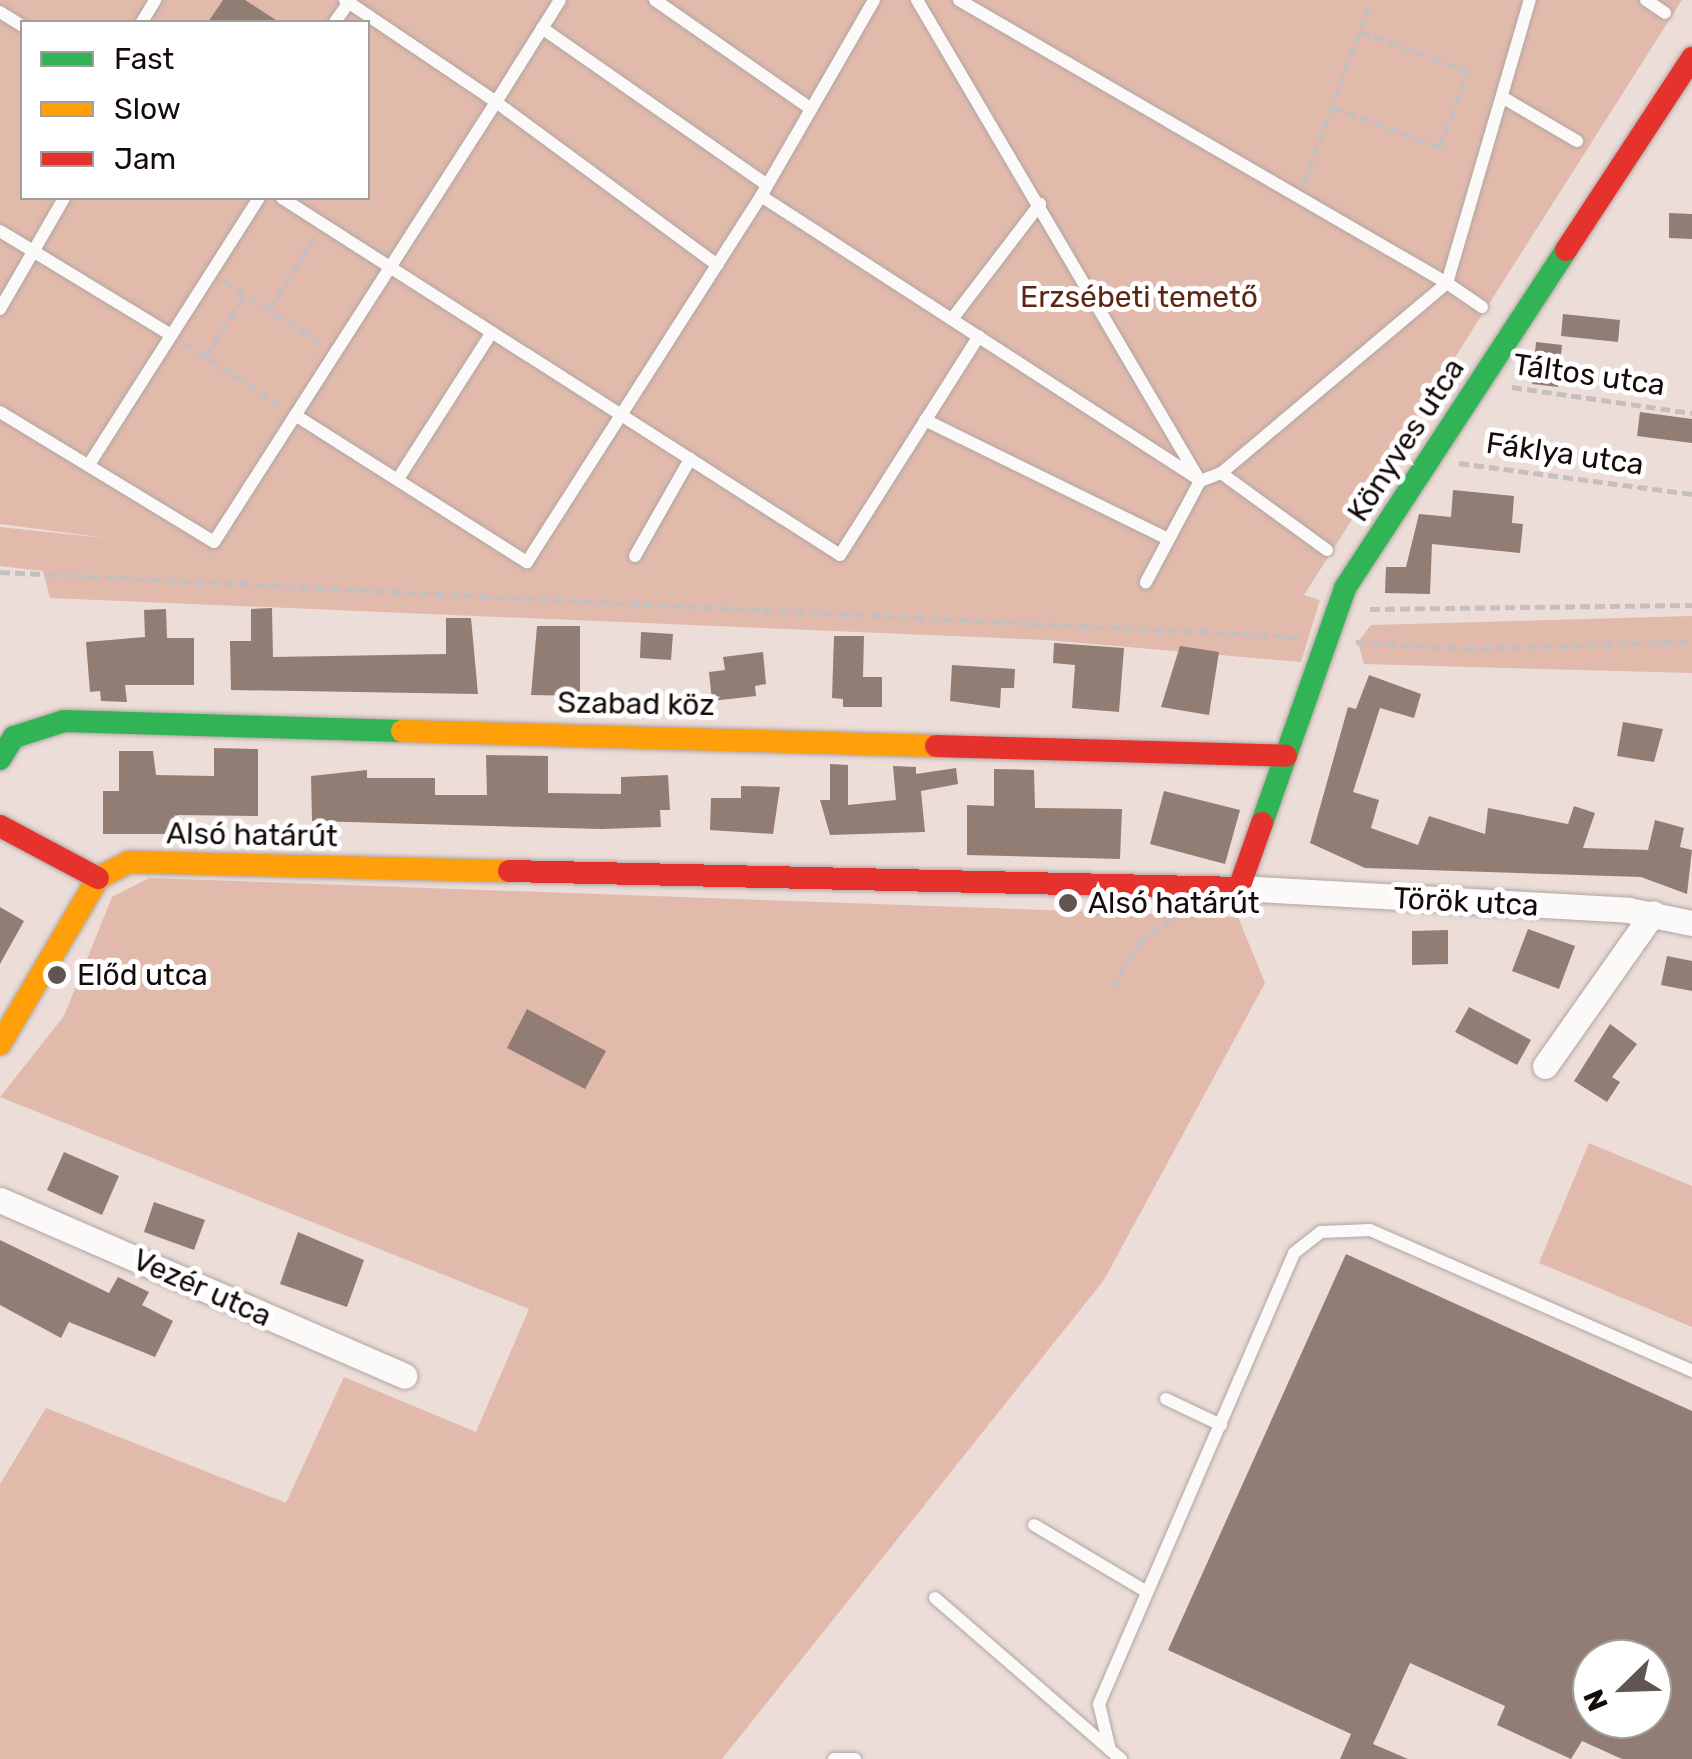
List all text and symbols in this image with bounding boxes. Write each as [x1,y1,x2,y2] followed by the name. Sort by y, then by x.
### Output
[20,20,370,200] legend
[114,41,174,77] text: Fast
[114,91,181,127] text: Slow
[114,141,176,177] text: Jam
[1020,279,1258,315] park label: Erzsébeti temető
[1511,347,1667,403] street label: Táltos utca
[1340,352,1472,528] street label: Könyves utca
[1484,425,1646,483] street label: Fáklya utca
[557,685,715,723] street label: Szabad köz
[166,816,338,854] street label: Alsó határút
[1392,880,1540,924] street label: Török utca
[1088,885,1259,921] place label: Alsó határút
[1057,892,1079,914] marker: Alsó határút
[77,957,208,993] place label: Előd utca
[46,964,68,986] marker: Előd utca
[127,1241,277,1335] street label: Vezér utca
[1572,1639,1672,1739] north arrow
[1577,1684,1615,1716] text: N

